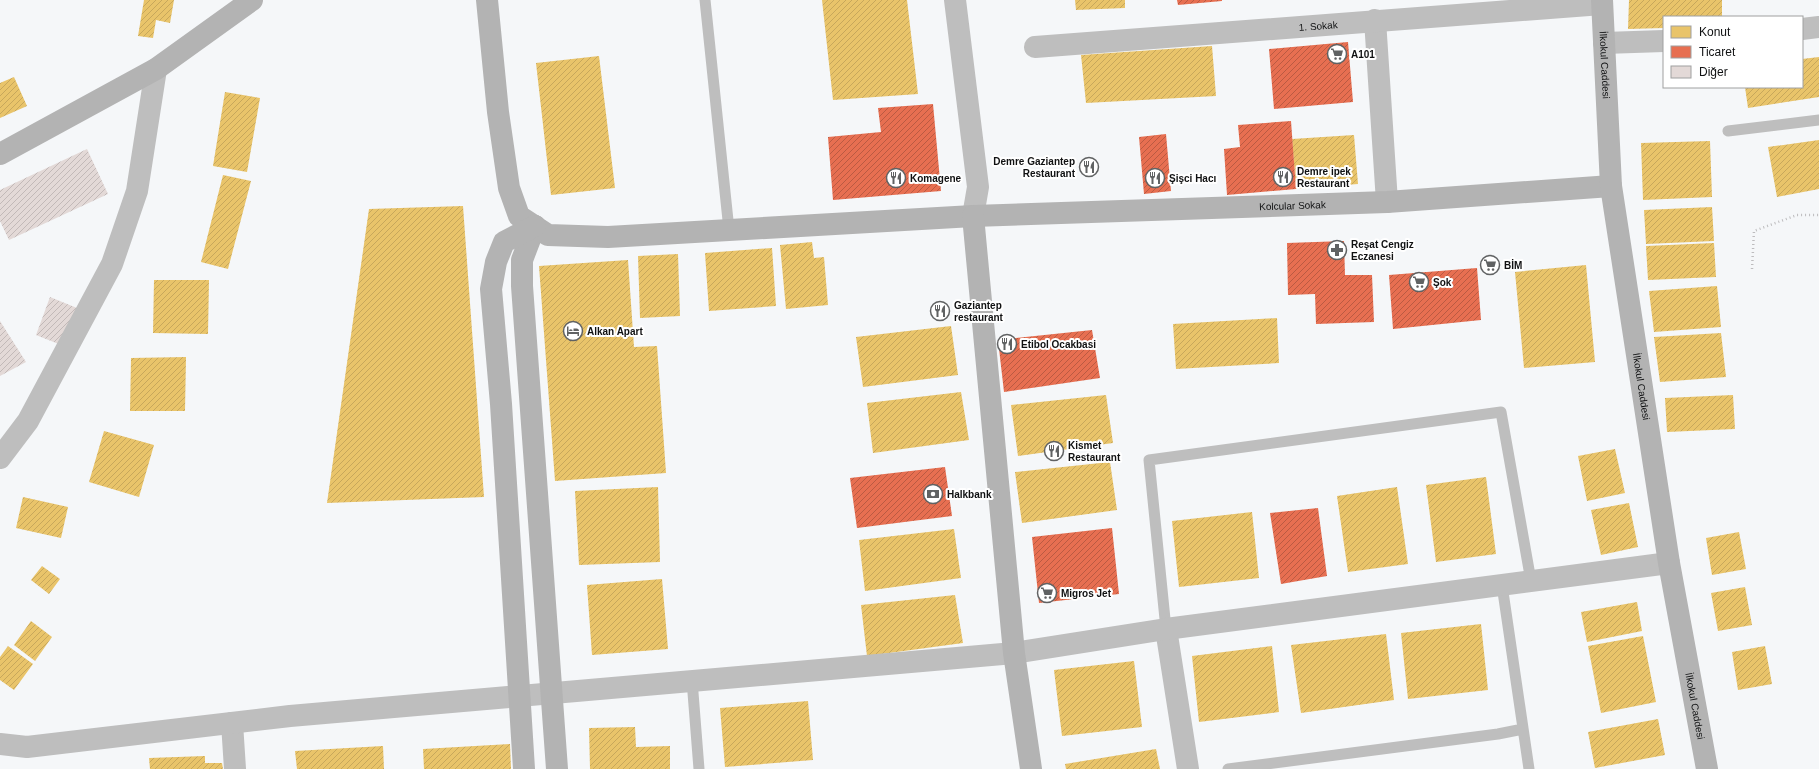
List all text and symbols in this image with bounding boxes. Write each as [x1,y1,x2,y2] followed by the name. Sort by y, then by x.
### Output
[1663,16,1803,88] legend
[1298,18,1339,32] street label: 1. Sokak
[1699,25,1731,39] text: Konut
[1598,31,1612,99] street label: İlkokul Caddesi
[1326,43,1348,65] supermarket icon: A101
[1699,45,1736,59] text: Ticaret
[1351,49,1375,60] place label: A101
[1699,65,1728,79] text: Diğer
[993,156,1076,179] place label: Demre Gaziantep Restaurant
[1078,156,1100,178] restaurant icon: Demre Gaziantep Restaurant
[1272,166,1294,188] restaurant icon: Demre ipek Restaurant
[1297,166,1351,189] place label: Demre ipek Restaurant
[885,167,907,189] restaurant icon: Komagene
[1144,167,1166,189] restaurant icon: Şişci Hacı
[910,173,962,184] place label: Komagene
[1169,173,1216,184] place label: Şişci Hacı
[1259,199,1327,212] street label: Kolcular Sokak
[1326,239,1348,261] pharmacy icon: Reşat Cengiz Eczanesi
[1351,239,1414,262] place label: Reşat Cengiz Eczanesi
[1479,254,1501,276] supermarket icon: BİM
[1504,259,1522,271] place label: BİM
[1408,271,1430,293] supermarket icon: Şok
[1433,277,1452,288] place label: Şok
[929,300,951,322] restaurant icon: Gaziantep restaurant
[954,300,1004,323] place label: Gaziantep restaurant
[562,320,584,342] hotel icon: Alkan Apart
[587,326,643,337] place label: Alkan Apart
[996,333,1018,355] restaurant icon: Etibol Ocakbasi
[1021,339,1096,350] place label: Etibol Ocakbasi
[1631,352,1652,421] street label: İlkokul Caddesi
[1043,440,1065,462] restaurant icon: Kismet Restaurant
[1068,440,1121,463] place label: Kismet Restaurant
[922,483,944,505] bank icon: Halkbank
[947,489,992,500] place label: Halkbank
[1036,582,1058,604] supermarket icon: Migros Jet
[1061,588,1112,599] place label: Migros Jet
[1684,671,1707,740] street label: İlkokul Caddesi

